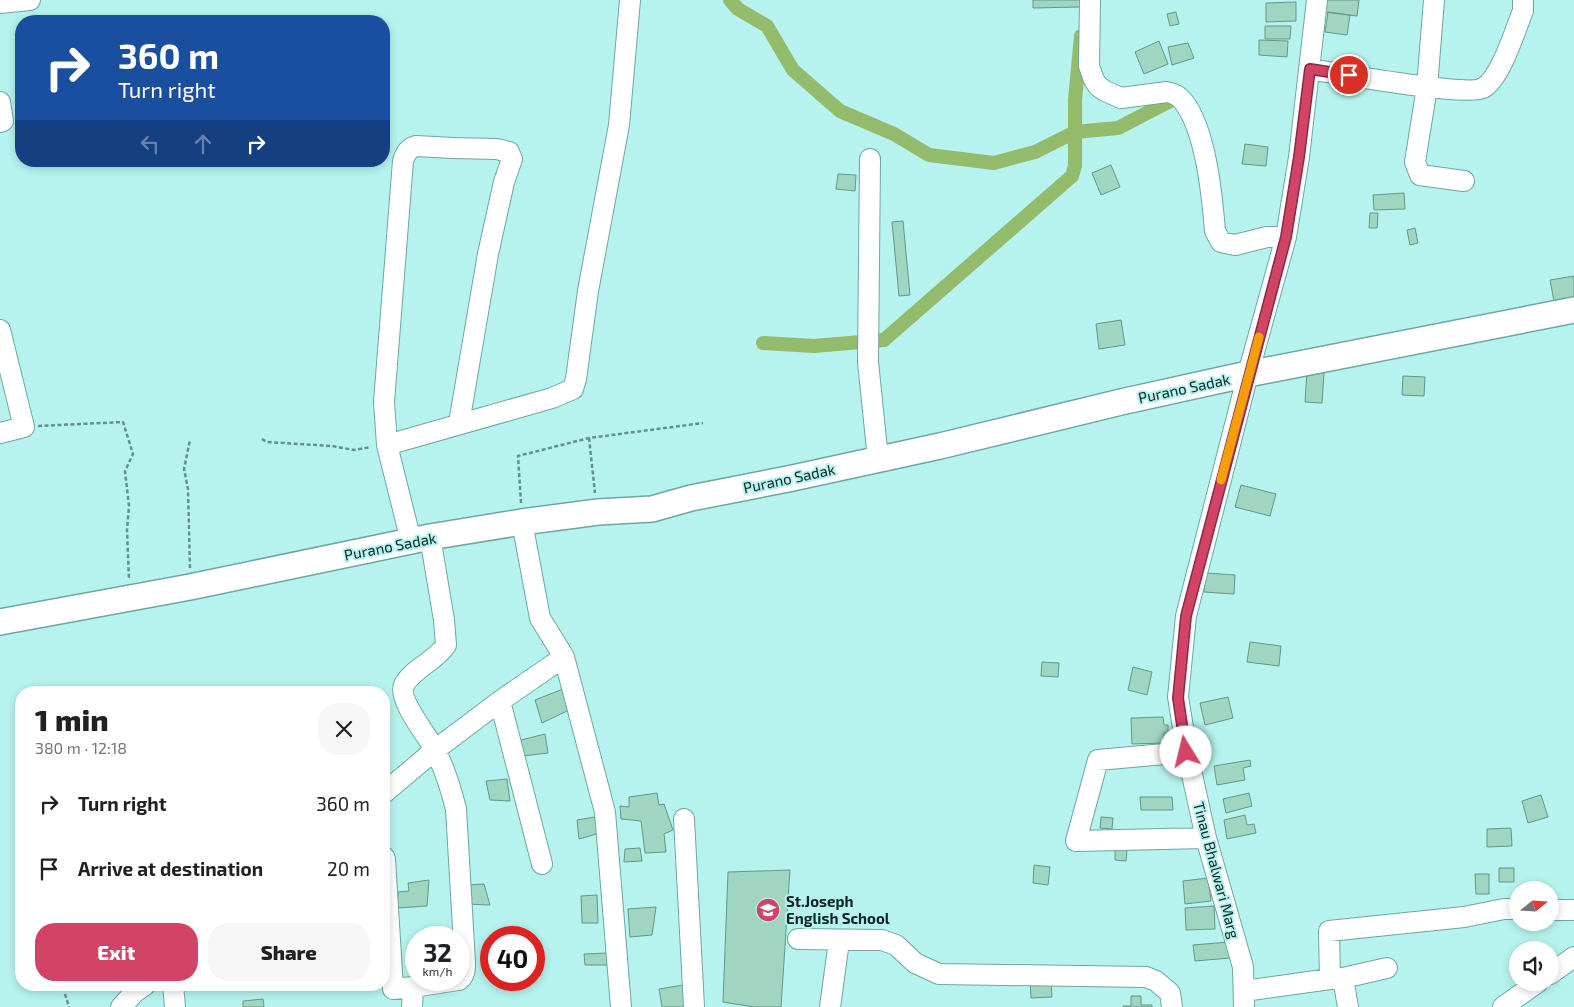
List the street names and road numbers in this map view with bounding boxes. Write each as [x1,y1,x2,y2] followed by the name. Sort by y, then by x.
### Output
[1136,369,1232,407] street label: Purano Sadak
[741,459,837,497] street label: Purano Sadak
[342,528,438,564] street label: Purano Sadak
[1190,800,1244,941] street label: Tinau Bhalwari Marg

